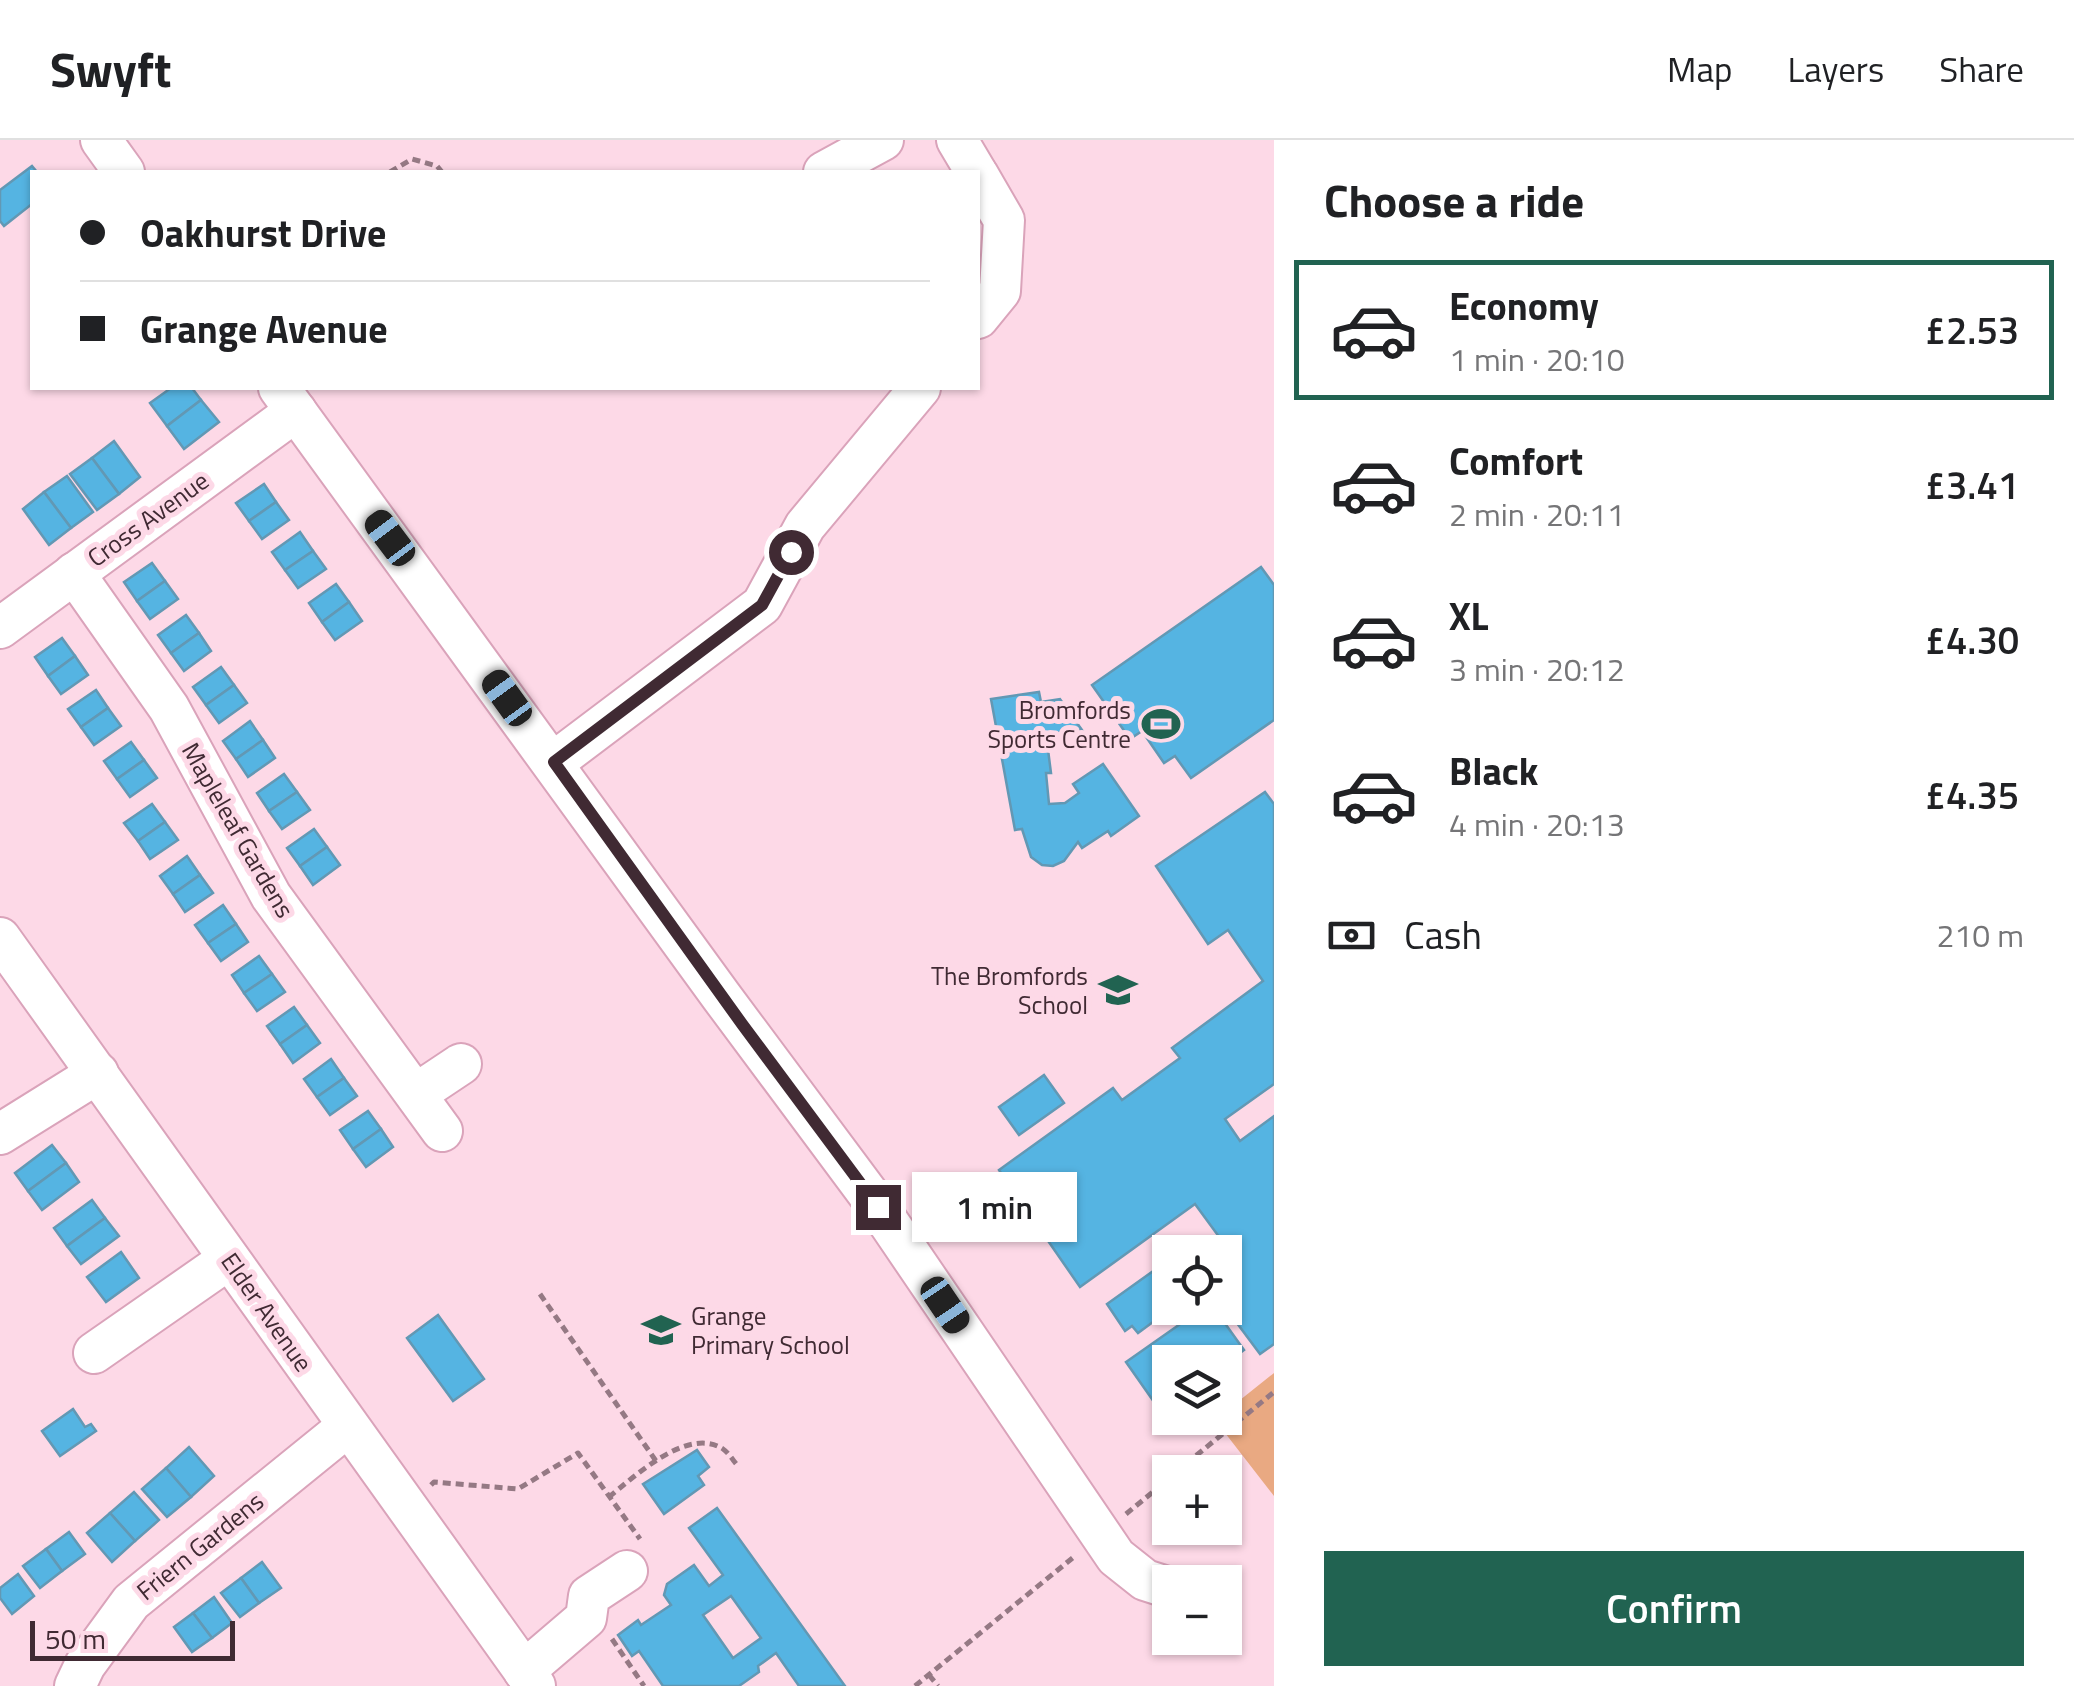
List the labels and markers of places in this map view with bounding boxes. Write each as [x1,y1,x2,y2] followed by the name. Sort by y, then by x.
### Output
[987,691,1131,758] place label: Bromfords Sports Centre
[1140,703,1182,745] sports icon: Bromfords Sports Centre
[931,957,1088,1024] place label: The Bromfords School
[1097,969,1139,1011] school or university icon: The Bromfords School
[691,1297,850,1364] place label: Grange Primary School
[640,1309,682,1351] school or university icon: Grange Primary School

